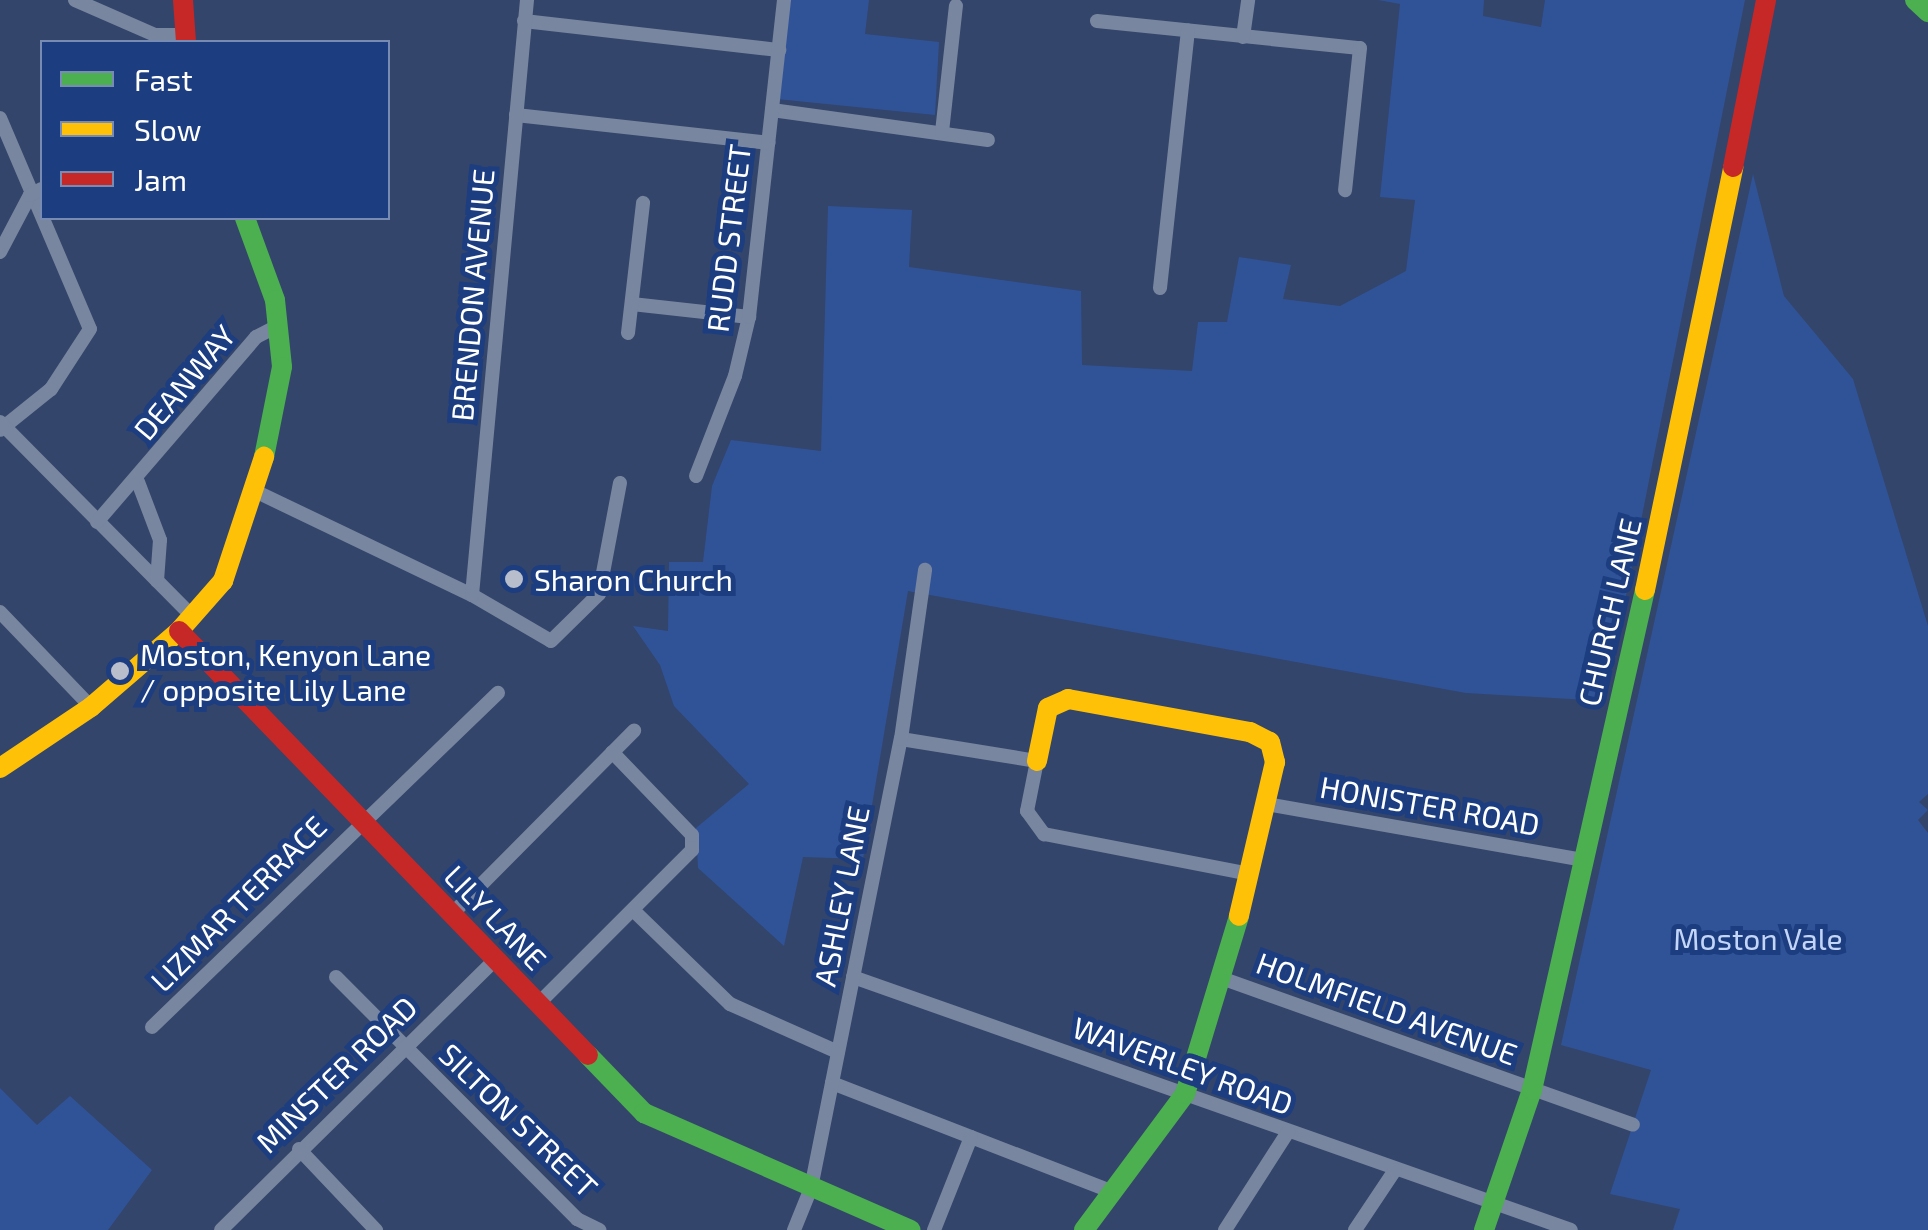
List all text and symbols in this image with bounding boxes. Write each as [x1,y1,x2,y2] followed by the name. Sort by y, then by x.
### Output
[40,40,390,220] legend
[134,61,193,97] text: Fast
[134,111,201,147] text: Slow
[699,142,757,334] street label: RUDD STREET
[134,161,187,197] text: Jam
[443,167,501,423] street label: BRENDON AVENUE
[126,317,242,447] street label: DEANWAY
[1570,515,1648,709] street label: CHURCH LANE
[534,561,733,597] place label: Sharon Church
[503,568,525,590] marker: Sharon Church
[140,636,431,706] place label: Moston, Kenyon Lane / opposite Lily Lane
[109,660,131,682] marker: Moston, Kenyon Lane / opposite Lily Lane
[1317,768,1543,842] street label: HONISTER ROAD
[806,802,876,990] street label: ASHLEY LANE
[142,807,334,999] street label: LIZMAR TERRACE
[437,857,555,977] street label: LILY LANE
[1673,920,1843,956] park label: Moston Vale
[1251,944,1523,1072] street label: HOLMFIELD AVENUE
[248,989,424,1159] street label: MINSTER ROAD
[1068,1008,1298,1122] street label: WAVERLEY ROAD
[432,1036,606,1204] street label: SILTON STREET

